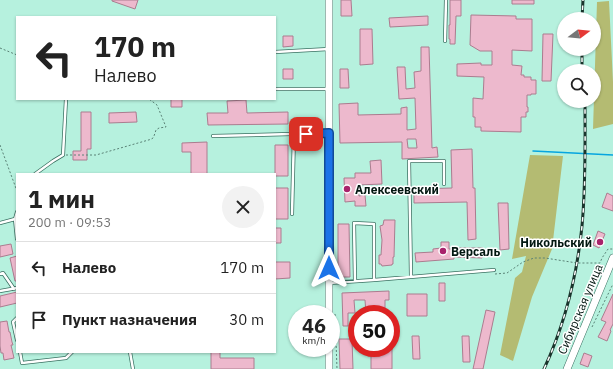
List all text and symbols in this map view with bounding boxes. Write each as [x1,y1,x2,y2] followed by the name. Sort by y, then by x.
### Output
[557,12,601,56] north arrow
[557,12,601,108] map controls
[94,28,176,65] text: 170 m
[28,32,80,84] icon: left
[94,64,157,87] text: Налево
[557,64,601,108] button: search
[289,117,323,151] pin
[295,123,317,145] icon: arrive
[355,182,439,197] place label: Алексеевский
[28,183,95,215] text: 1 мин
[342,184,352,194] marker: Алексеевский
[222,186,264,228] button: close
[28,214,111,231] text: 200 m · 09:53
[520,235,592,250] place label: Никольский
[595,237,605,247] marker: Никольский
[451,244,500,259] place label: Версаль
[438,246,448,256] marker: Версаль
[308,247,350,289] position arrow
[28,257,50,279] icon: left
[62,258,116,277] text: Налево
[220,258,264,277] text: 170 m
[554,261,606,356] street label: Сибирская улица
[348,305,400,357] speed limit sign: 50
[28,309,50,331] icon: arrive
[62,310,197,329] text: Пункт назначения
[229,310,264,329] text: 30 m
[302,312,326,339] text: 46
[302,334,326,347] text: km/h

